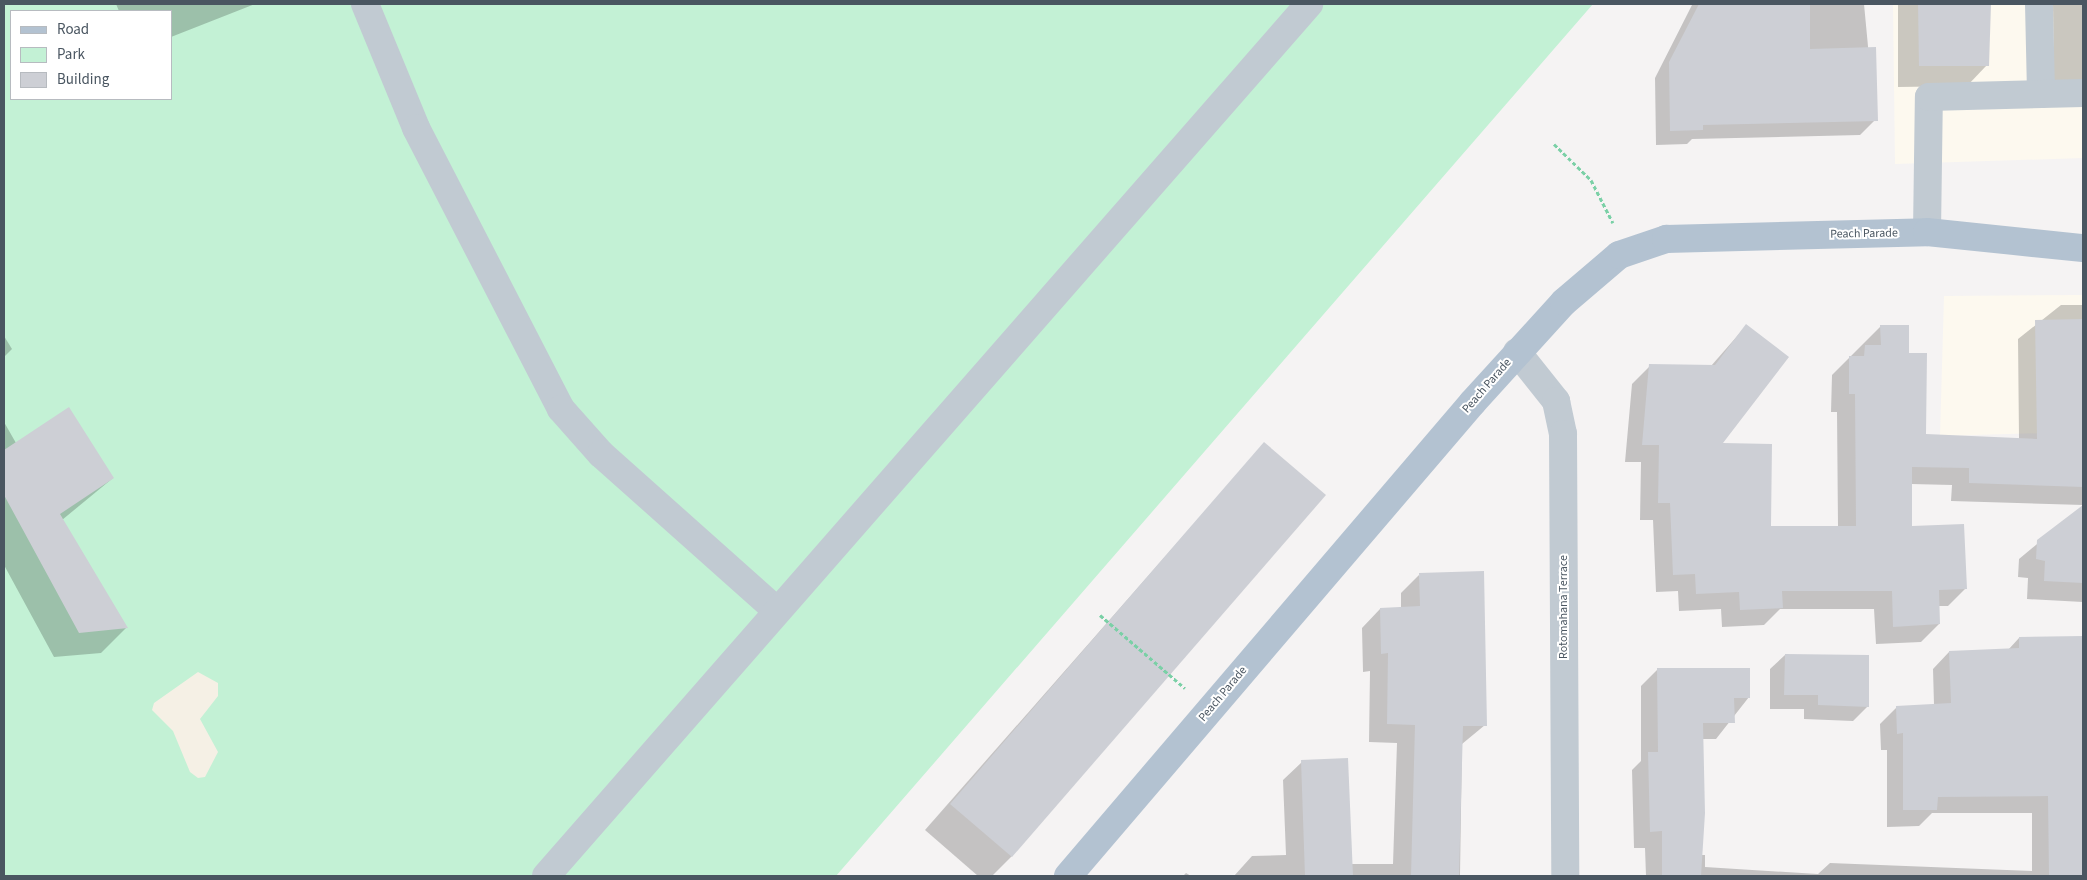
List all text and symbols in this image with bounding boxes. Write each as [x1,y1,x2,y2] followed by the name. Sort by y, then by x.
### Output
[10,10,172,100] legend
[57,19,89,40] text: Road
[57,44,85,65] text: Park
[57,69,109,90] text: Building
[1830,226,1898,242] street label: Peach Parade
[1459,356,1515,416] street label: Peach Parade
[1557,555,1571,659] street label: Rotomahana Terrace
[1196,663,1250,725] street label: Peach Parade

